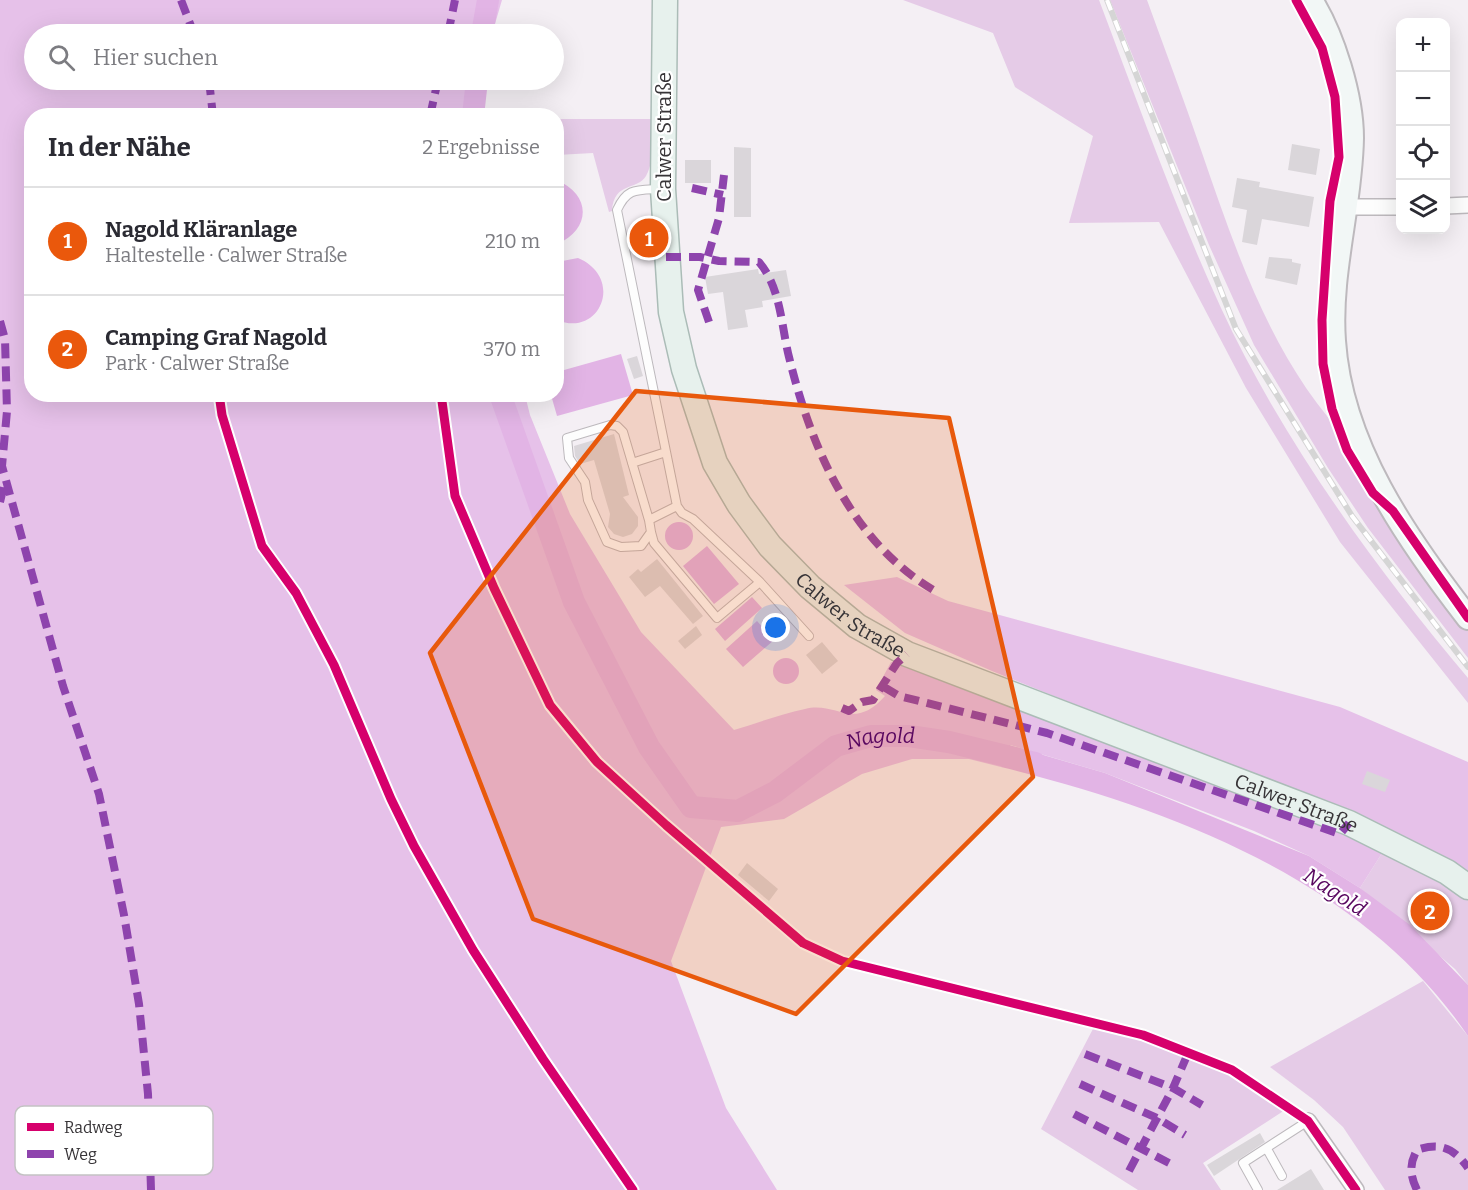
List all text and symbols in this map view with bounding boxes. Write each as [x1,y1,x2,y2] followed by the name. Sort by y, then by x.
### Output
[1396,18,1450,234] map controls
[1396,18,1450,72] button: +
[24,24,564,90] search box
[45,41,78,74] icon: search
[93,44,218,71] text: Hier suchen
[652,72,676,202] street label: Calwer Straße
[1396,72,1450,126] button: −
[1396,126,1450,180] button: locate
[48,132,191,163] text: In der Nähe
[422,135,540,159] text: 2 Ergebnisse
[1396,180,1450,234] button: layers
[105,216,297,243] text: Nagold Kläranlage
[630,216,668,260] pin: 1
[63,229,72,253] text: 1
[485,229,540,253] text: 210 m
[105,243,347,267] text: Haltestelle · Calwer Straße
[105,324,327,351] text: Camping Graf Nagold
[62,337,73,361] text: 2
[483,337,540,361] text: 370 m
[105,351,290,375] text: Park · Calwer Straße
[790,567,909,663] street label: Calwer Straße
[761,613,790,642] your location
[843,723,915,756] water label: Nagold
[1231,768,1362,838] street label: Calwer Straße
[1299,862,1371,922] water label: Nagold
[1410,888,1450,934] pin: 2
[15,1106,213,1175] legend
[64,1118,122,1137] text: Radweg
[64,1145,97,1164] text: Weg

